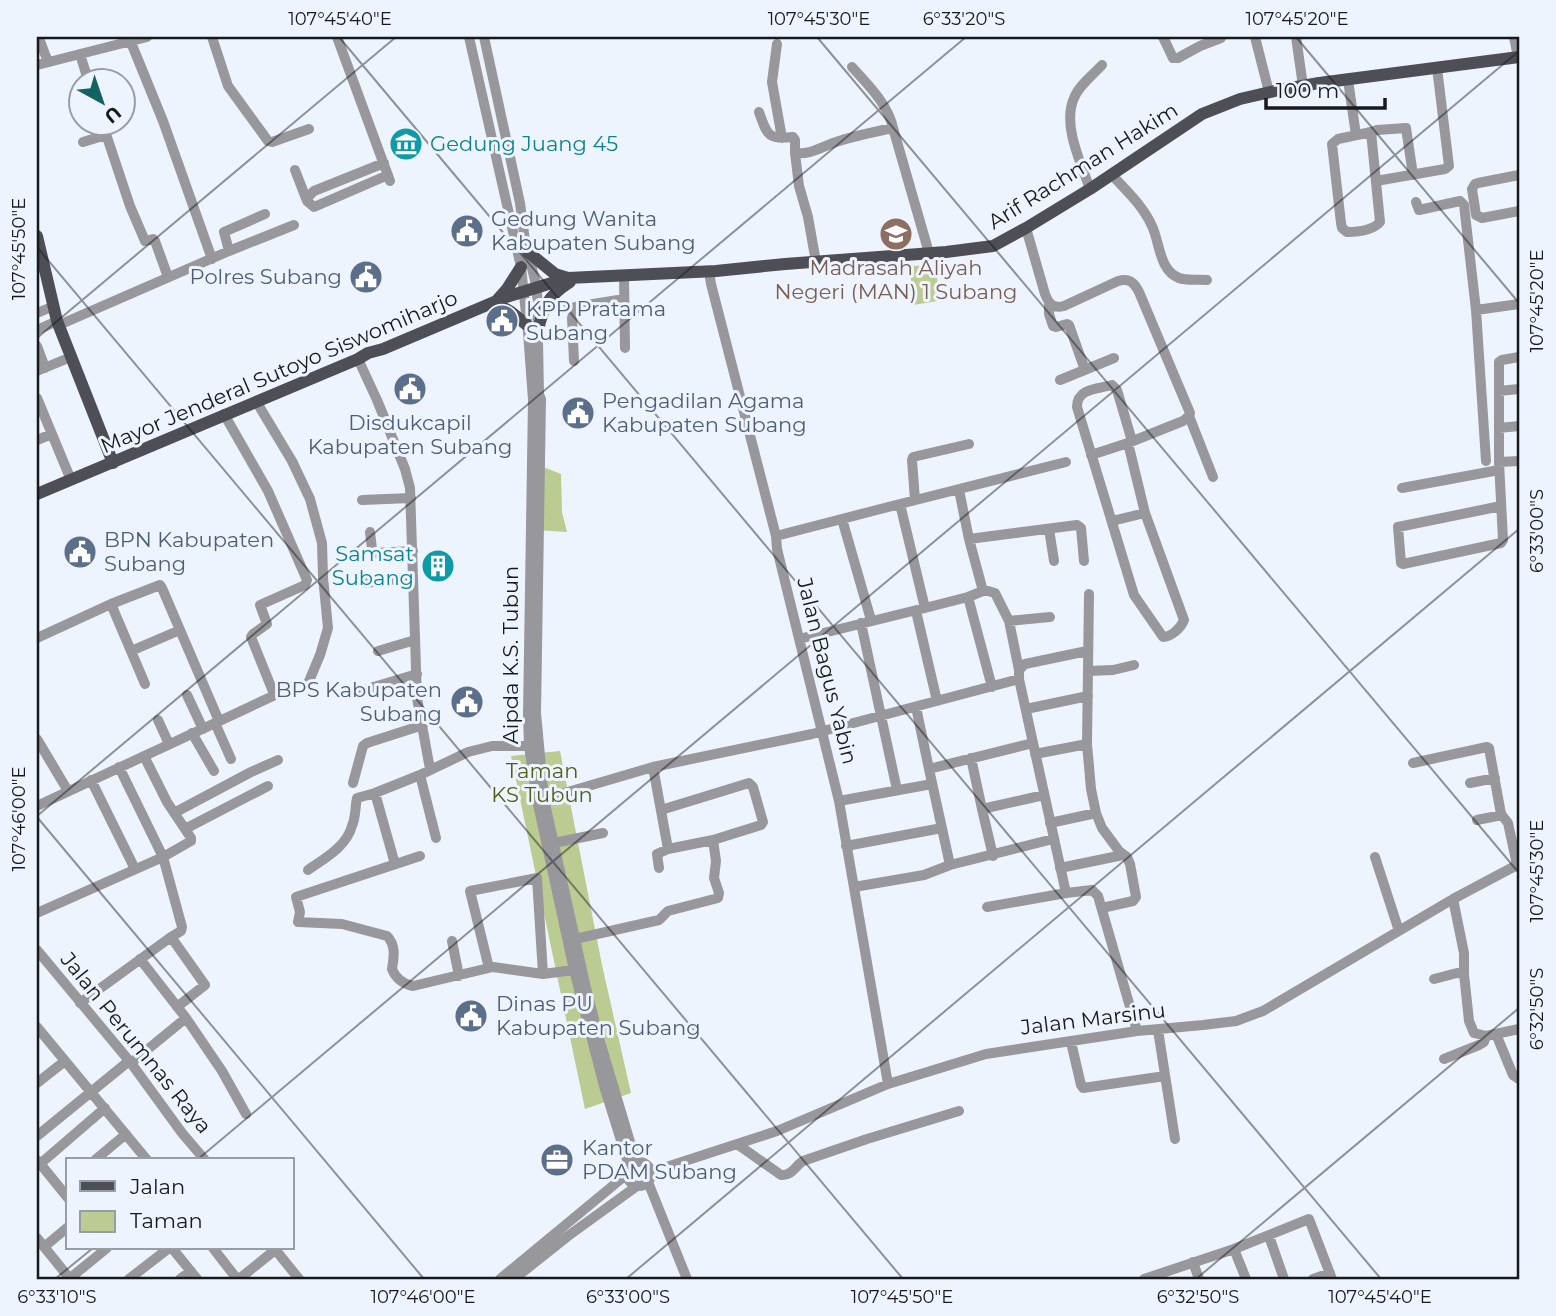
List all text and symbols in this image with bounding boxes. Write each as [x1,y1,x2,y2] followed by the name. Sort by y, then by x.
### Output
[288,8,392,30] text: 107°45'40"E
[768,8,870,30] text: 107°45'30"E
[923,8,1005,30] text: 6°33'20"S
[1246,8,1348,30] text: 107°45'20"E
[66,66,136,136] north arrow
[1266,66,1384,110] scale bar
[1276,78,1339,103] text: 100 m
[983,97,1182,234] street label: Arif Rachman Hakim
[99,101,126,128] text: U
[387,125,425,163] museum icon: Gedung Juang 45
[430,131,618,156] place label: Gedung Juang 45
[8,198,30,300] text: 107°45'50"E
[491,206,696,255] place label: Gedung Wanita Kabupaten Subang
[448,212,486,250] public building icon: Gedung Wanita Kabupaten Subang
[877,215,915,253] school or university icon: Madrasah Aliyah Negeri (MAN) 1 Subang
[1526,250,1548,352] text: 107°45'20"E
[775,255,1018,304] place label: Madrasah Aliyah Negeri (MAN) 1 Subang
[347,258,385,296] public building icon: Polres Subang
[190,264,342,289] place label: Polres Subang
[97,285,461,458] street label: Mayor Jenderal Sutoyo Siswomiharjo
[526,296,666,345] place label: KPP Pratama Subang
[483,302,521,340] public building icon: KPP Pratama Subang
[391,370,429,408] public building icon: Disdukcapil Kabupaten Subang
[602,388,807,437] place label: Pengadilan Agama Kabupaten Subang
[559,394,597,432] public building icon: Pengadilan Agama Kabupaten Subang
[308,410,512,459] place label: Disdukcapil Kabupaten Subang
[1526,489,1548,573] text: 6°33'00"S
[104,527,274,576] place label: BPN Kabupaten Subang
[61,533,99,571] public building icon: BPN Kabupaten Subang
[332,541,414,590] place label: Samsat Subang
[419,547,457,585] building icon: Samsat Subang
[498,566,523,744] street label: Aipda K.S. Tubun
[792,574,863,767] street label: Jalan Bagus Yabin
[276,677,442,726] place label: BPS Kabupaten Subang
[448,683,486,721] public building icon: BPS Kabupaten Subang
[491,758,593,807] park label: Taman KS Tubun
[8,767,30,872] text: 107°46'00"E
[1526,820,1548,922] text: 107°45'30"E
[55,946,217,1138] street label: Jalan Perumnas Raya
[1526,968,1548,1050] text: 6°32'50"S
[496,991,701,1040] place label: Dinas PU Kabupaten Subang
[452,997,490,1035] public building icon: Dinas PU Kabupaten Subang
[1018,997,1167,1040] street label: Jalan Marsinu
[582,1135,737,1184] place label: Kantor PDAM Subang
[538,1141,576,1179] office icon: Kantor PDAM Subang
[66,1158,294,1250] legend
[129,1174,185,1199] text: Jalan
[130,1208,203,1233] text: Taman
[17,1286,97,1308] text: 6°33'10"S
[371,1286,476,1308] text: 107°46'00"E
[586,1286,670,1308] text: 6°33'00"S
[851,1286,953,1308] text: 107°45'50"E
[1157,1286,1239,1308] text: 6°32'50"S
[1328,1286,1432,1308] text: 107°45'40"E

